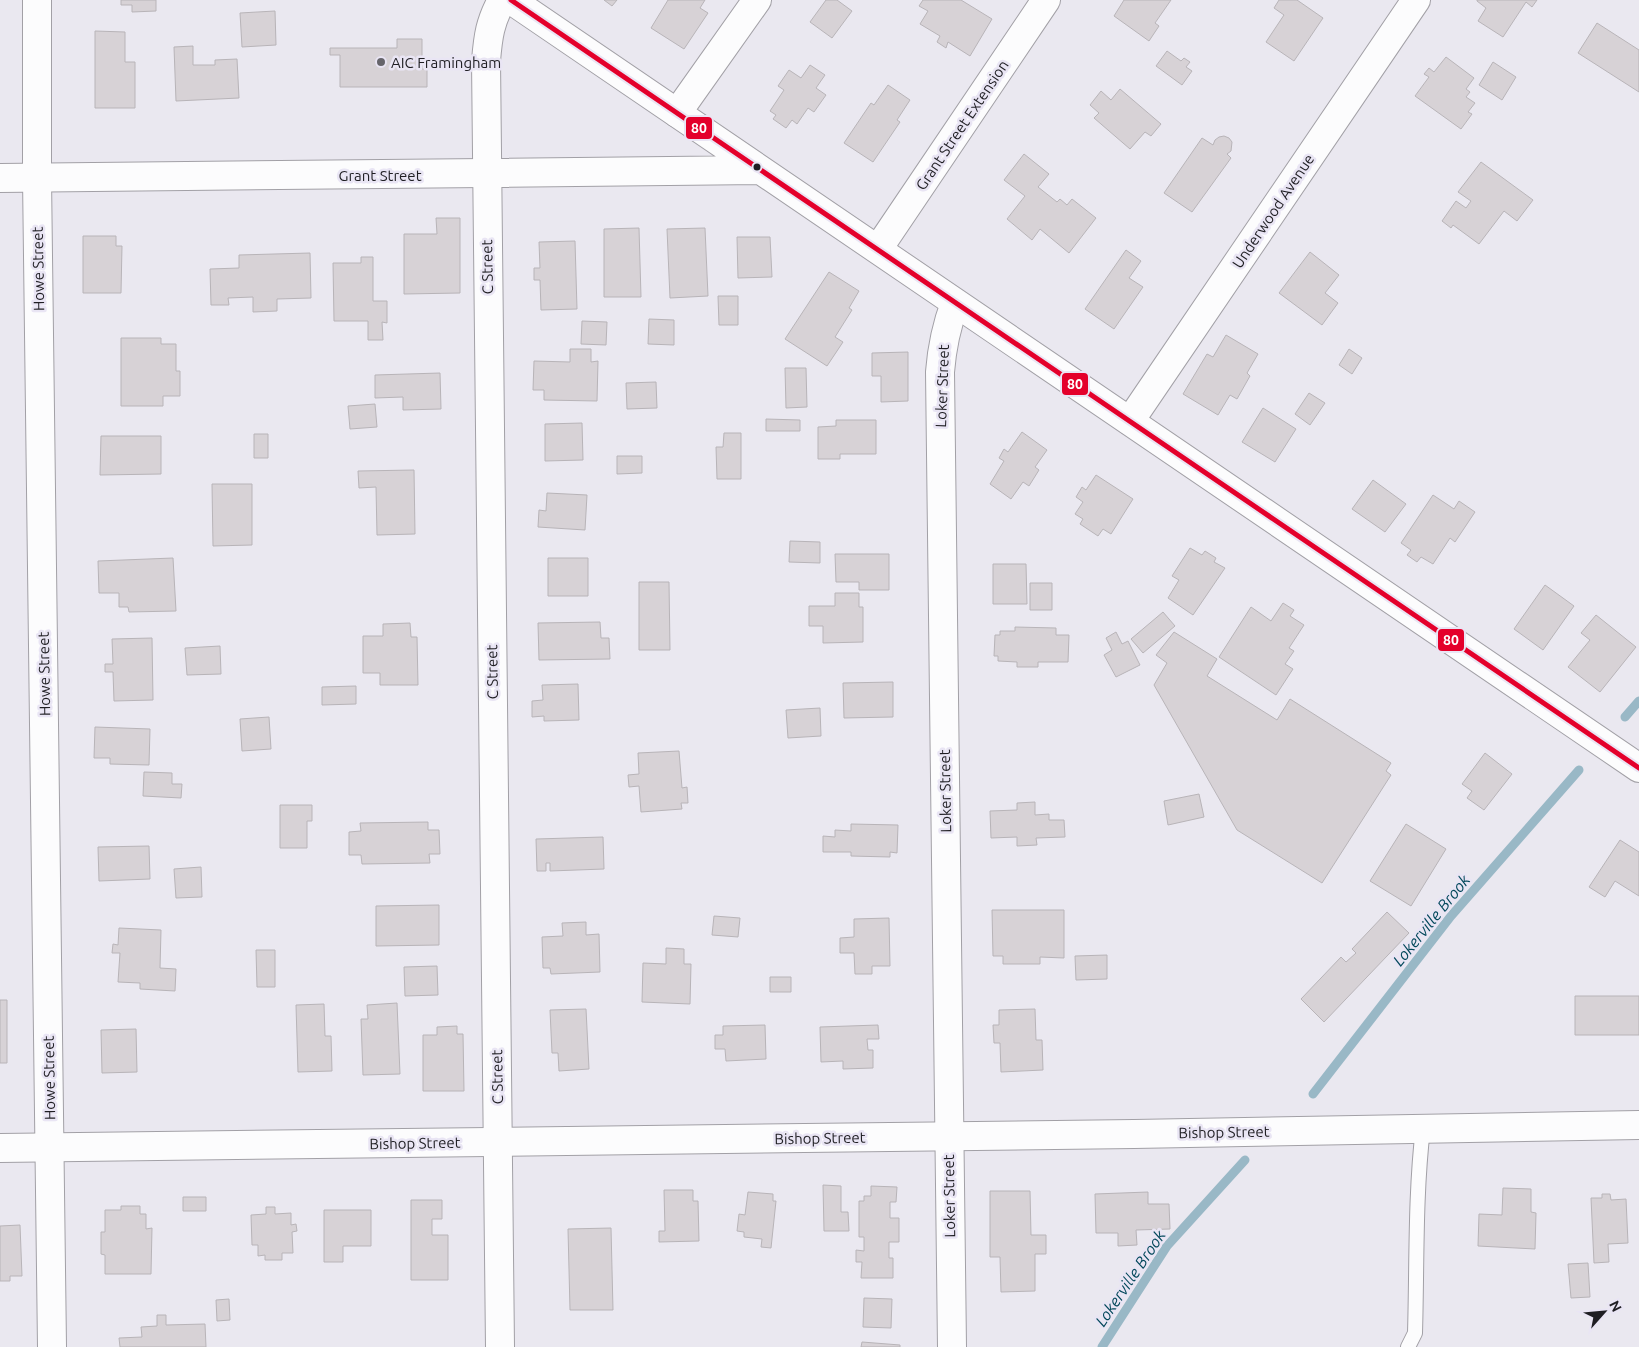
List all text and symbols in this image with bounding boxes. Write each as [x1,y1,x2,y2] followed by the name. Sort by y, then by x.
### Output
[391,54,501,71] place label: AIC Framingham
[375,56,387,68] marker: AIC Framingham
[912,57,1012,193] street label: Grant Street Extension
[685,116,713,140] line badge: 80
[691,120,707,136] text: 80
[1229,151,1317,271] street label: Underwood Avenue
[752,162,762,172] unlabelled marker
[338,167,422,184] street label: Grant Street
[29,227,47,311] street label: Howe Street
[478,239,496,294] street label: C Street
[932,344,952,428] street label: Loker Street
[1061,372,1089,396] line badge: 80
[1067,376,1083,392] text: 80
[1437,628,1465,652] line badge: 80
[35,632,53,716] street label: Howe Street
[1443,632,1459,648] text: 80
[483,644,501,699] street label: C Street
[936,749,954,833] street label: Loker Street
[1389,870,1474,969] water label: Lokerville Brook
[40,1036,58,1120] street label: Howe Street
[488,1049,506,1104] street label: C Street
[1178,1123,1270,1141] street label: Bishop Street
[774,1129,866,1147] street label: Bishop Street
[369,1134,461,1152] street label: Bishop Street
[940,1154,958,1238] street label: Loker Street
[1091,1226,1169,1329] water label: Lokerville Brook
[1579,1287,1629,1337] north arrow
[1606,1298,1625,1314] text: N

